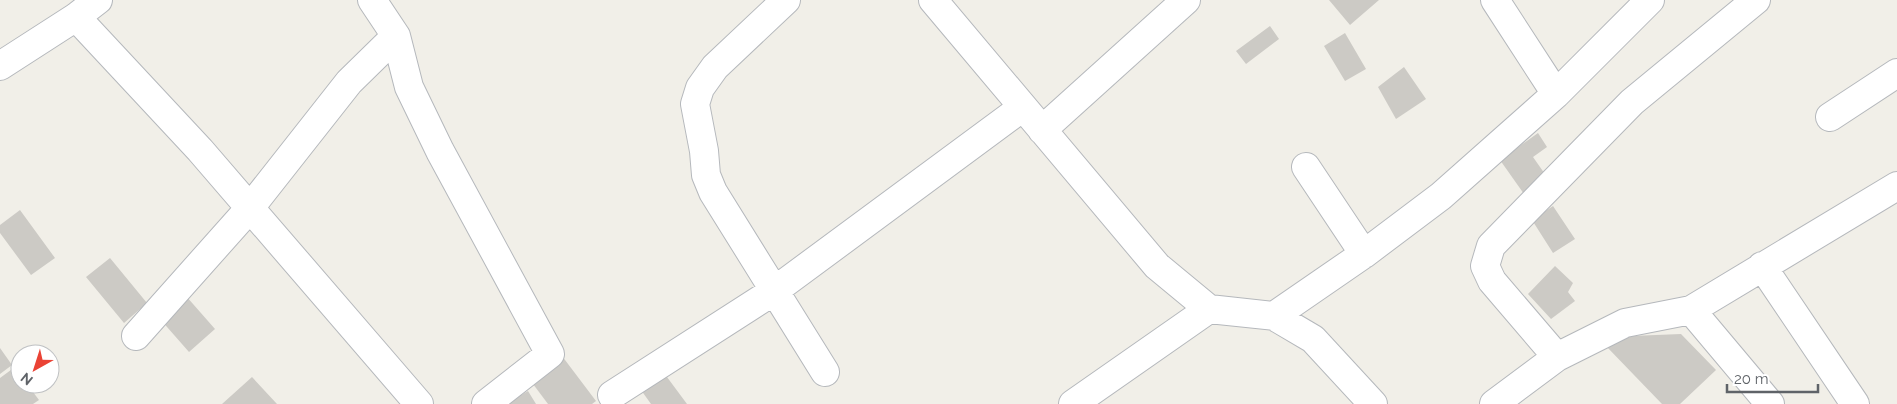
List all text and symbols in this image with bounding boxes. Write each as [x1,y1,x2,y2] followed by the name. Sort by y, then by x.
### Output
[10,344,60,394] north arrow
[1727,362,1818,394] scale bar
[18,370,36,389] text: N
[1734,370,1769,388] text: 20 m

